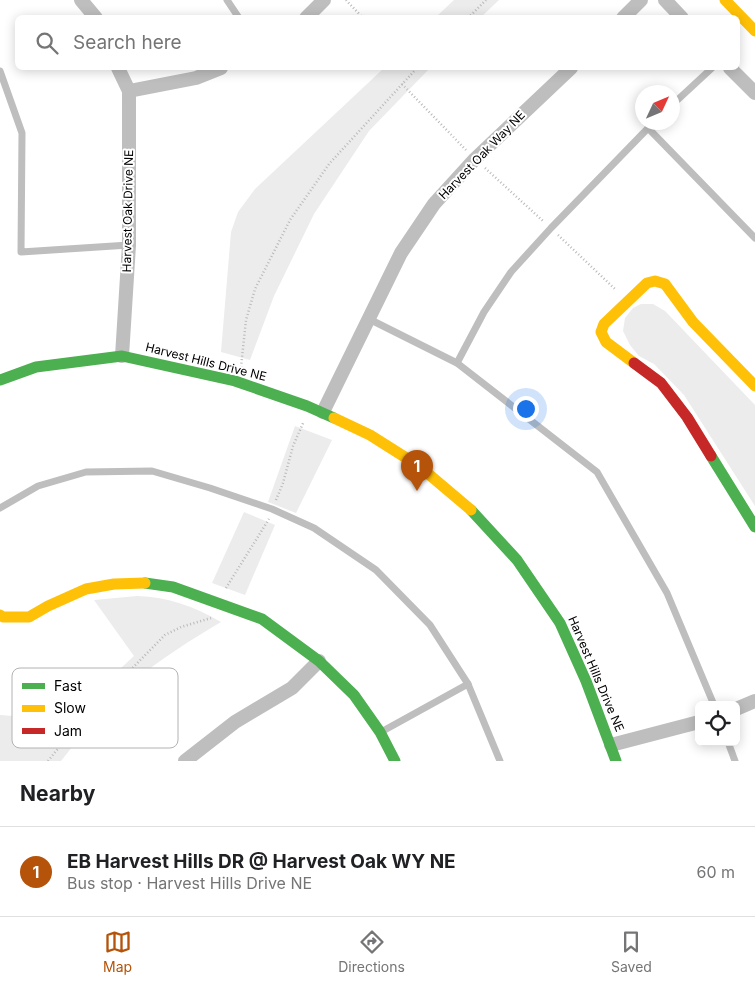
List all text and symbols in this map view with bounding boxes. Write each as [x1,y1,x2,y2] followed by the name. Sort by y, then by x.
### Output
[15,15,740,70] search box
[33,29,61,57] icon: search
[73,31,182,54] text: Search here
[635,85,680,130] north arrow
[435,107,528,202] street label: Harvest Oak Way NE
[119,149,136,273] street label: Harvest Oak Drive NE
[144,339,268,384] street label: Harvest Hills Drive NE
[513,396,539,422] your location
[401,450,433,491] pin: 1
[565,614,628,734] street label: Harvest Hills Drive NE
[12,668,178,748] legend
[54,677,82,694] text: Fast
[54,699,86,716] text: Slow
[695,701,740,746] map controls
[695,701,740,746] button: locate
[54,722,82,739] text: Jam
[20,781,95,806] text: Nearby
[67,850,456,873] text: EB Harvest Hills DR @ Harvest Oak WY NE
[33,862,39,882] text: 1
[696,862,735,882] text: 60 m
[67,873,312,893] text: Bus stop · Harvest Hills Drive NE
[103,928,132,975] tab: Map
[338,928,405,975] tab: Directions
[611,928,652,975] tab: Saved

